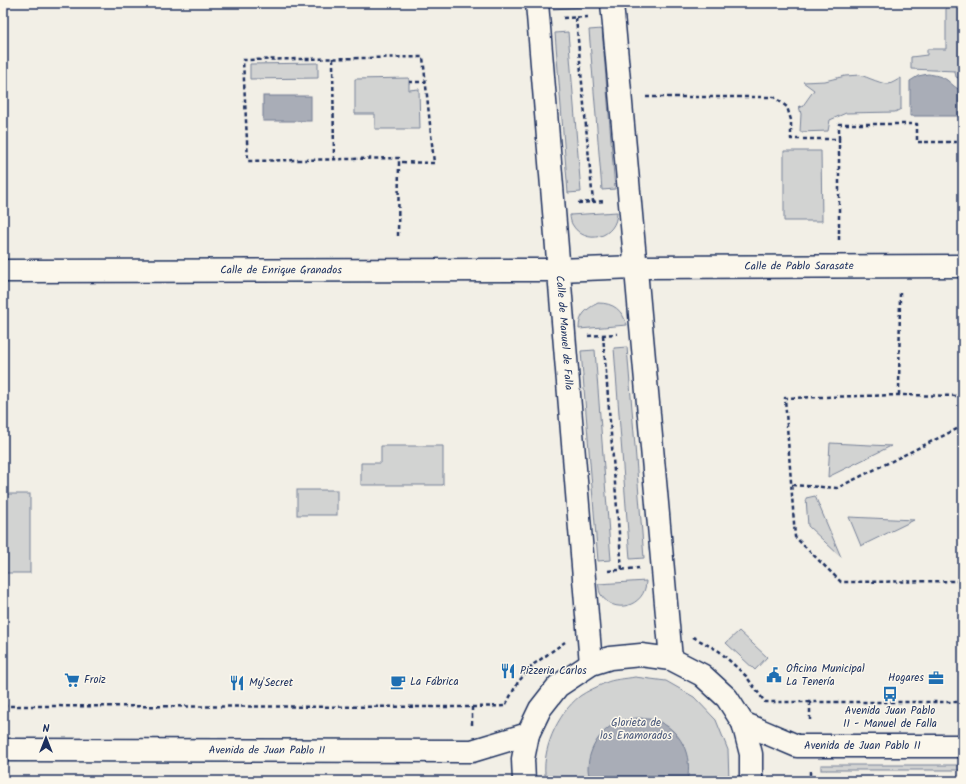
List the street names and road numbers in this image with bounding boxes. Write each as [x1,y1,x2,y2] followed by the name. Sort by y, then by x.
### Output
[744,257,854,276] street label: Calle de Pablo Sarasate
[220,261,342,280] street label: Calle de Enrique Granados
[550,275,578,391] street label: Calle de Manuel de Falla
[804,737,921,755] street label: Avenida de Juan Pablo II
[209,741,325,760] street label: Avenida de Juan Pablo II

